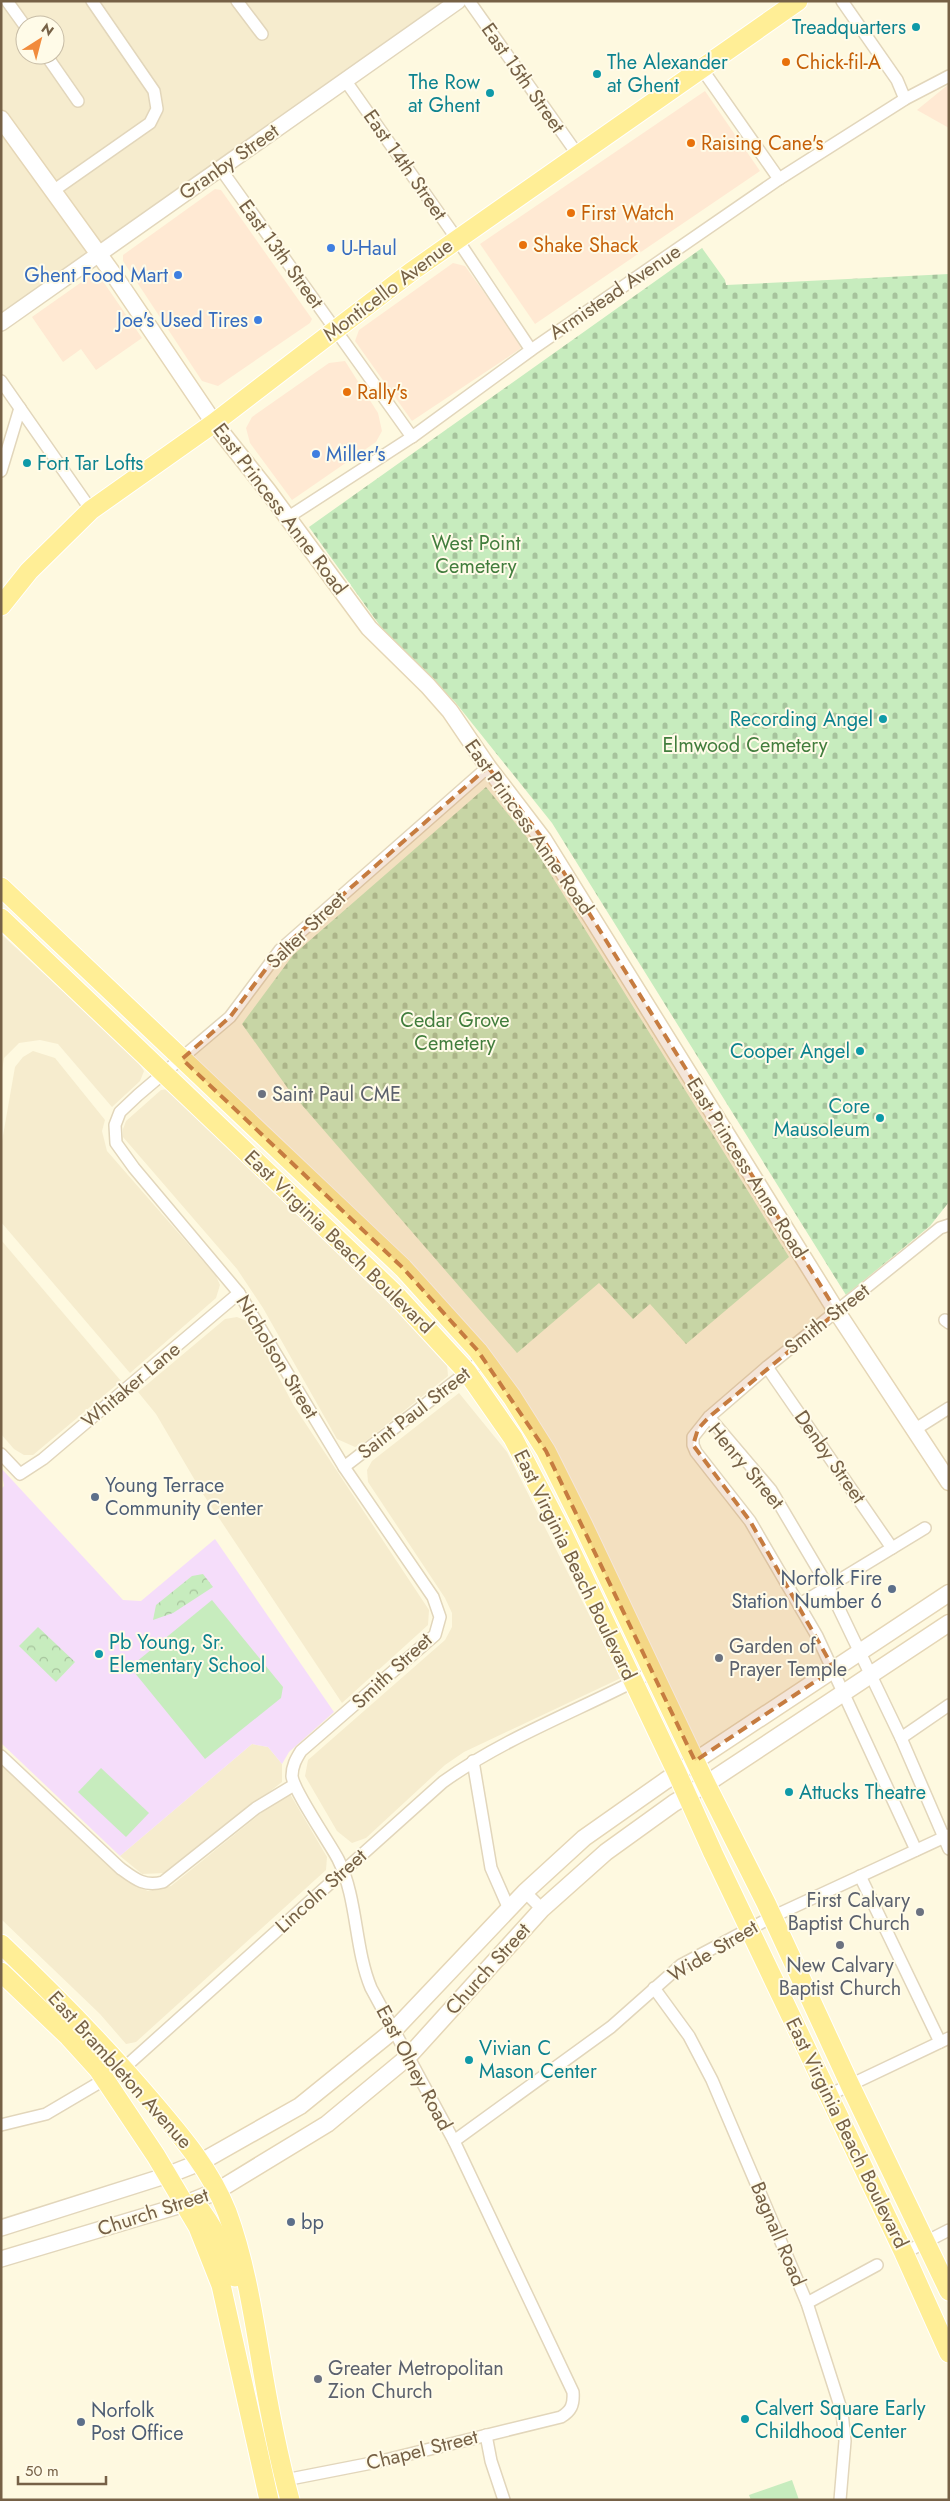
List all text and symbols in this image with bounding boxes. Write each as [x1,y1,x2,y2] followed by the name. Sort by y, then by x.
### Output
[792,13,906,42] place label: Treadquarters
[15,15,65,65] north arrow
[474,17,572,139] street label: East 15th Street
[37,18,58,41] text: N
[910,21,922,33] marker: Treadquarters
[607,48,728,100] place label: The Alexander at Ghent
[796,48,882,77] place label: Chick-fil-A
[780,56,792,68] marker: Chick-fil-A
[408,68,480,120] place label: The Row at Ghent
[591,68,603,80] marker: The Alexander at Ghent
[484,87,496,99] marker: The Row at Ghent
[356,104,454,226] street label: East 14th Street
[173,117,285,207] street label: Granby Street
[701,129,823,158] place label: Raising Cane's
[685,137,697,149] marker: Raising Cane's
[232,194,331,315] street label: East 13th Street
[581,199,674,228] place label: First Watch
[565,207,577,219] marker: First Watch
[533,231,639,260] place label: Shake Shack
[317,232,459,348] street label: Monticello Avenue
[341,234,397,263] place label: U-Haul
[543,237,687,347] street label: Armistead Avenue
[517,239,529,251] marker: Shake Shack
[325,242,337,254] marker: U-Haul
[24,261,168,290] place label: Ghent Food Mart
[172,269,184,281] marker: Ghent Food Mart
[114,306,248,335] place label: Joe's Used Tires
[252,314,264,326] marker: Joe's Used Tires
[357,378,408,407] place label: Rally's
[341,386,353,398] marker: Rally's
[206,417,354,601] street label: East Princess Anne Road
[326,440,386,469] place label: Miller's
[310,448,322,460] marker: Miller's
[37,449,143,478] place label: Fort Tar Lofts
[21,457,33,469] marker: Fort Tar Lofts
[431,529,521,581] park label: West Point Cemetery
[730,705,873,734] place label: Recording Angel
[877,713,889,725] marker: Recording Angel
[663,731,828,760] park label: Elmwood Cemetery
[457,733,601,921] street label: East Princess Anne Road
[260,884,352,975] street label: Salter Street
[400,1006,510,1058] park label: Cedar Grove Cemetery
[730,1037,850,1066] place label: Cooper Angel
[854,1045,866,1057] marker: Cooper Angel
[680,1072,814,1264] street label: East Princess Anne Road
[272,1080,401,1109] place label: Saint Paul CME
[256,1088,268,1100] marker: Saint Paul CME
[774,1092,870,1144] place label: Core Mausoleum
[874,1112,886,1124] marker: Core Mausoleum
[238,1144,440,1340] street label: East Virginia Beach Boulevard
[778,1276,876,1361] street label: Smith Street
[229,1290,325,1424] street label: Nicholson Street
[75,1335,187,1435] street label: Whitaker Lane
[352,1360,477,1466] street label: Saint Paul Street
[787,1404,873,1510] street label: Denby Street
[701,1416,791,1516] street label: Henry Street
[506,1445,644,1685] street label: East Virginia Beach Boulevard
[105,1471,263,1523] place label: Young Terrace Community Center
[89,1491,101,1503] marker: Young Terrace Community Center
[732,1564,882,1616] place label: Norfolk Fire Station Number 6
[886,1583,898,1595] marker: Norfolk Fire Station Number 6
[345,1626,439,1716] street label: Smith Street
[109,1628,265,1680] place label: Pb Young, Sr. Elementary School
[729,1632,847,1684] place label: Garden of Prayer Temple
[93,1648,105,1660] marker: Pb Young, Sr. Elementary School
[713,1652,725,1664] marker: Garden of Prayer Temple
[799,1778,926,1807] place label: Attucks Theatre
[783,1786,795,1798] marker: Attucks Theatre
[269,1842,373,1940] street label: Lincoln Street
[788,1886,910,1938] place label: First Calvary Baptist Church
[914,1906,926,1918] marker: First Calvary Baptist Church
[662,1913,764,1989] street label: Wide Street
[439,1916,537,2021] street label: Church Street
[834,1939,846,1951] marker: New Calvary Baptist Church
[779,1951,901,2003] place label: New Calvary Baptist Church
[41,1985,199,2155] street label: East Brambleton Avenue
[369,2000,459,2136] street label: East Olney Road
[778,2013,916,2253] street label: East Virginia Beach Boulevard
[479,2034,597,2086] place label: Vivian C Mason Center
[463,2054,475,2066] marker: Vivian C Mason Center
[743,2177,813,2291] street label: Bagnall Road
[94,2180,212,2244] street label: Church Street
[301,2208,324,2237] place label: bp
[285,2216,297,2228] marker: bp
[328,2354,504,2406] place label: Greater Metropolitan Zion Church
[312,2373,324,2385] marker: Greater Metropolitan Zion Church
[755,2394,926,2446] place label: Calvert Square Early Childhood Center
[91,2396,183,2448] place label: Norfolk Post Office
[739,2413,751,2425] marker: Calvert Square Early Childhood Center
[75,2416,87,2428] marker: Norfolk Post Office
[363,2422,481,2478] street label: Chapel Street
[18,2454,105,2486] scale bar
[25,2460,59,2482] text: 50 m

